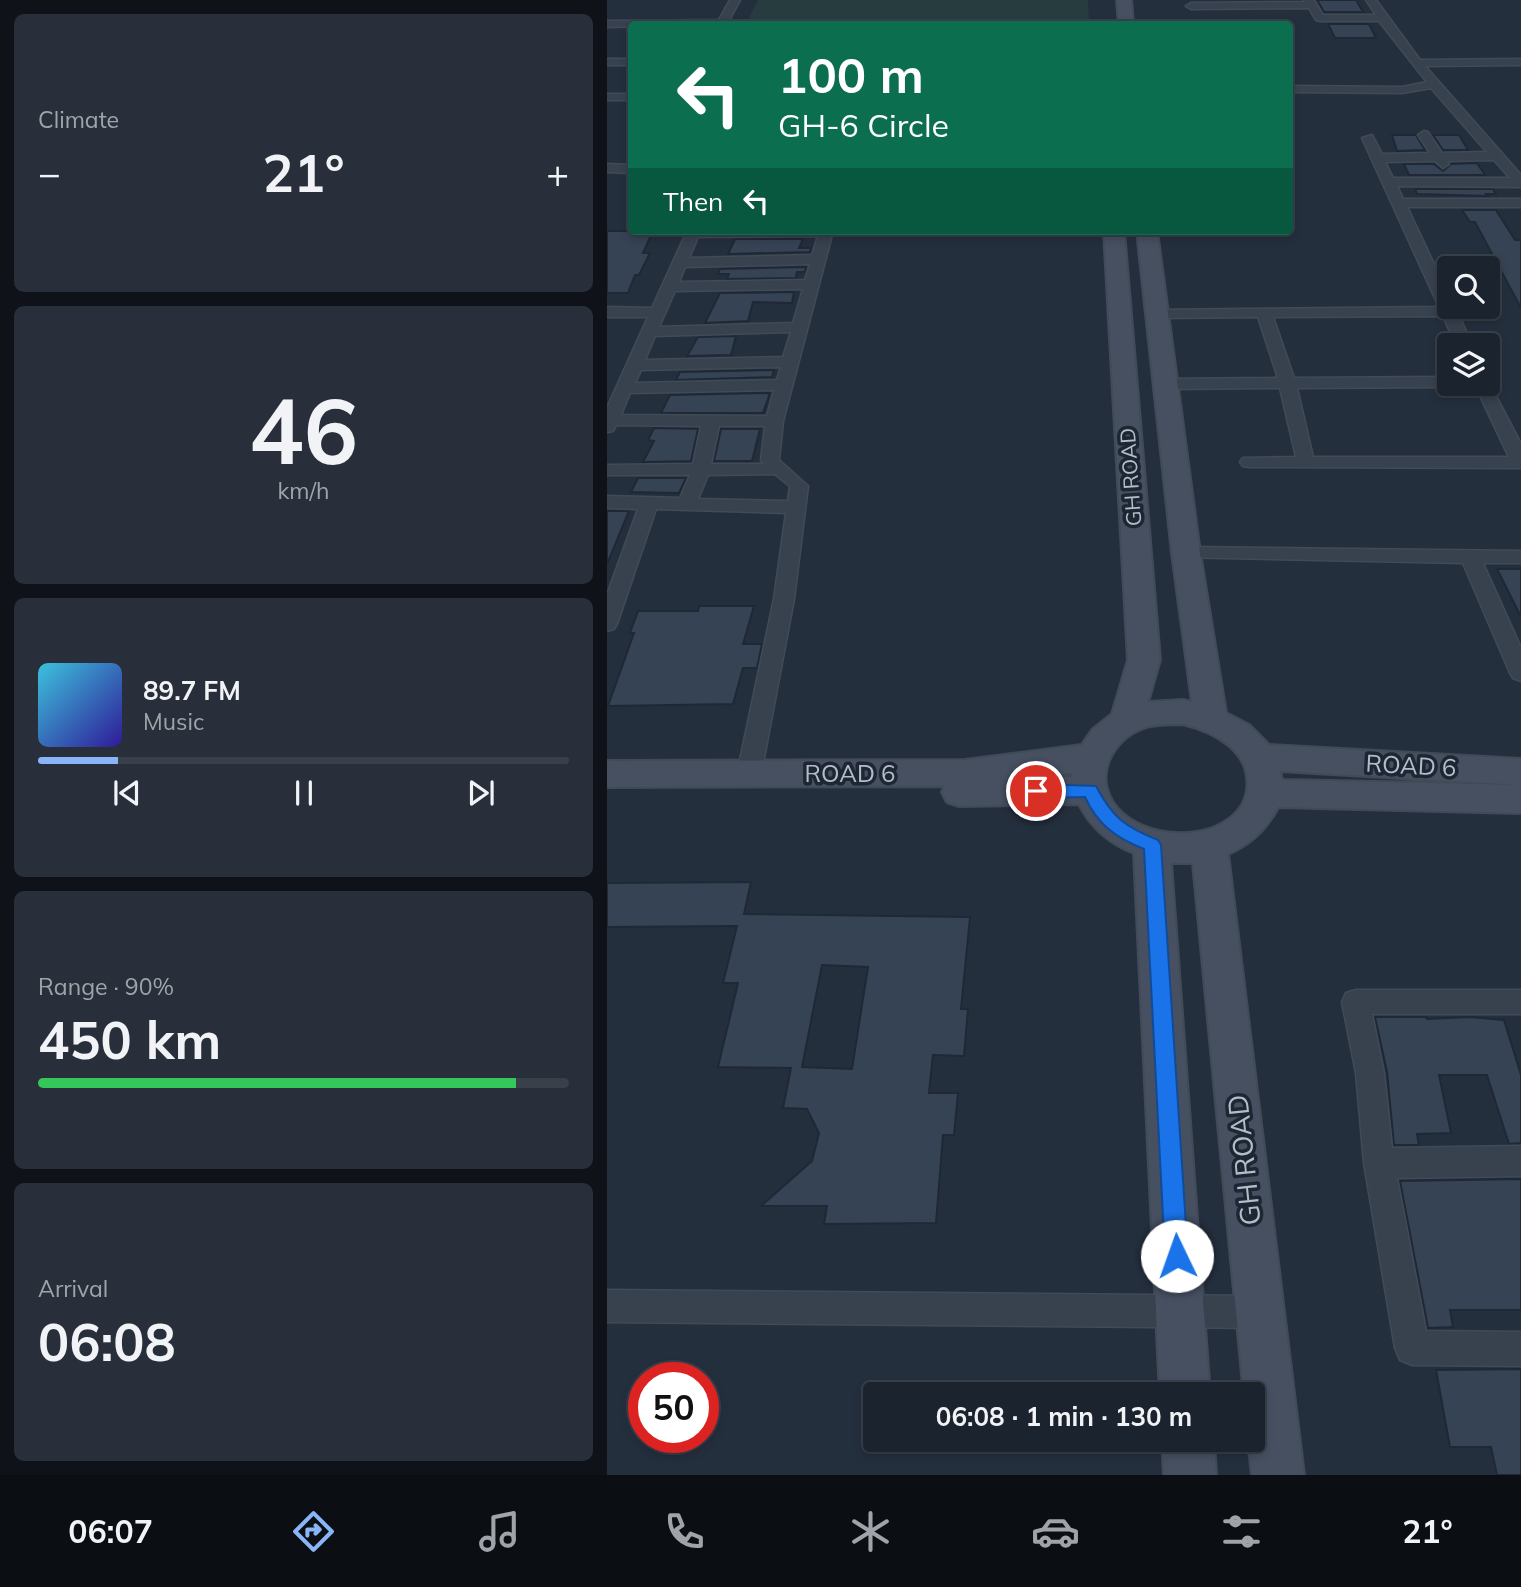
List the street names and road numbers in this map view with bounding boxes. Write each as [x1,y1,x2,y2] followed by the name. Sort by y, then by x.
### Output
[1114,427,1146,527] street label: GH ROAD
[1365,748,1457,782] street label: ROAD 6
[805,758,895,788] street label: ROAD 6
[1219,1093,1268,1227] street label: GH ROAD

